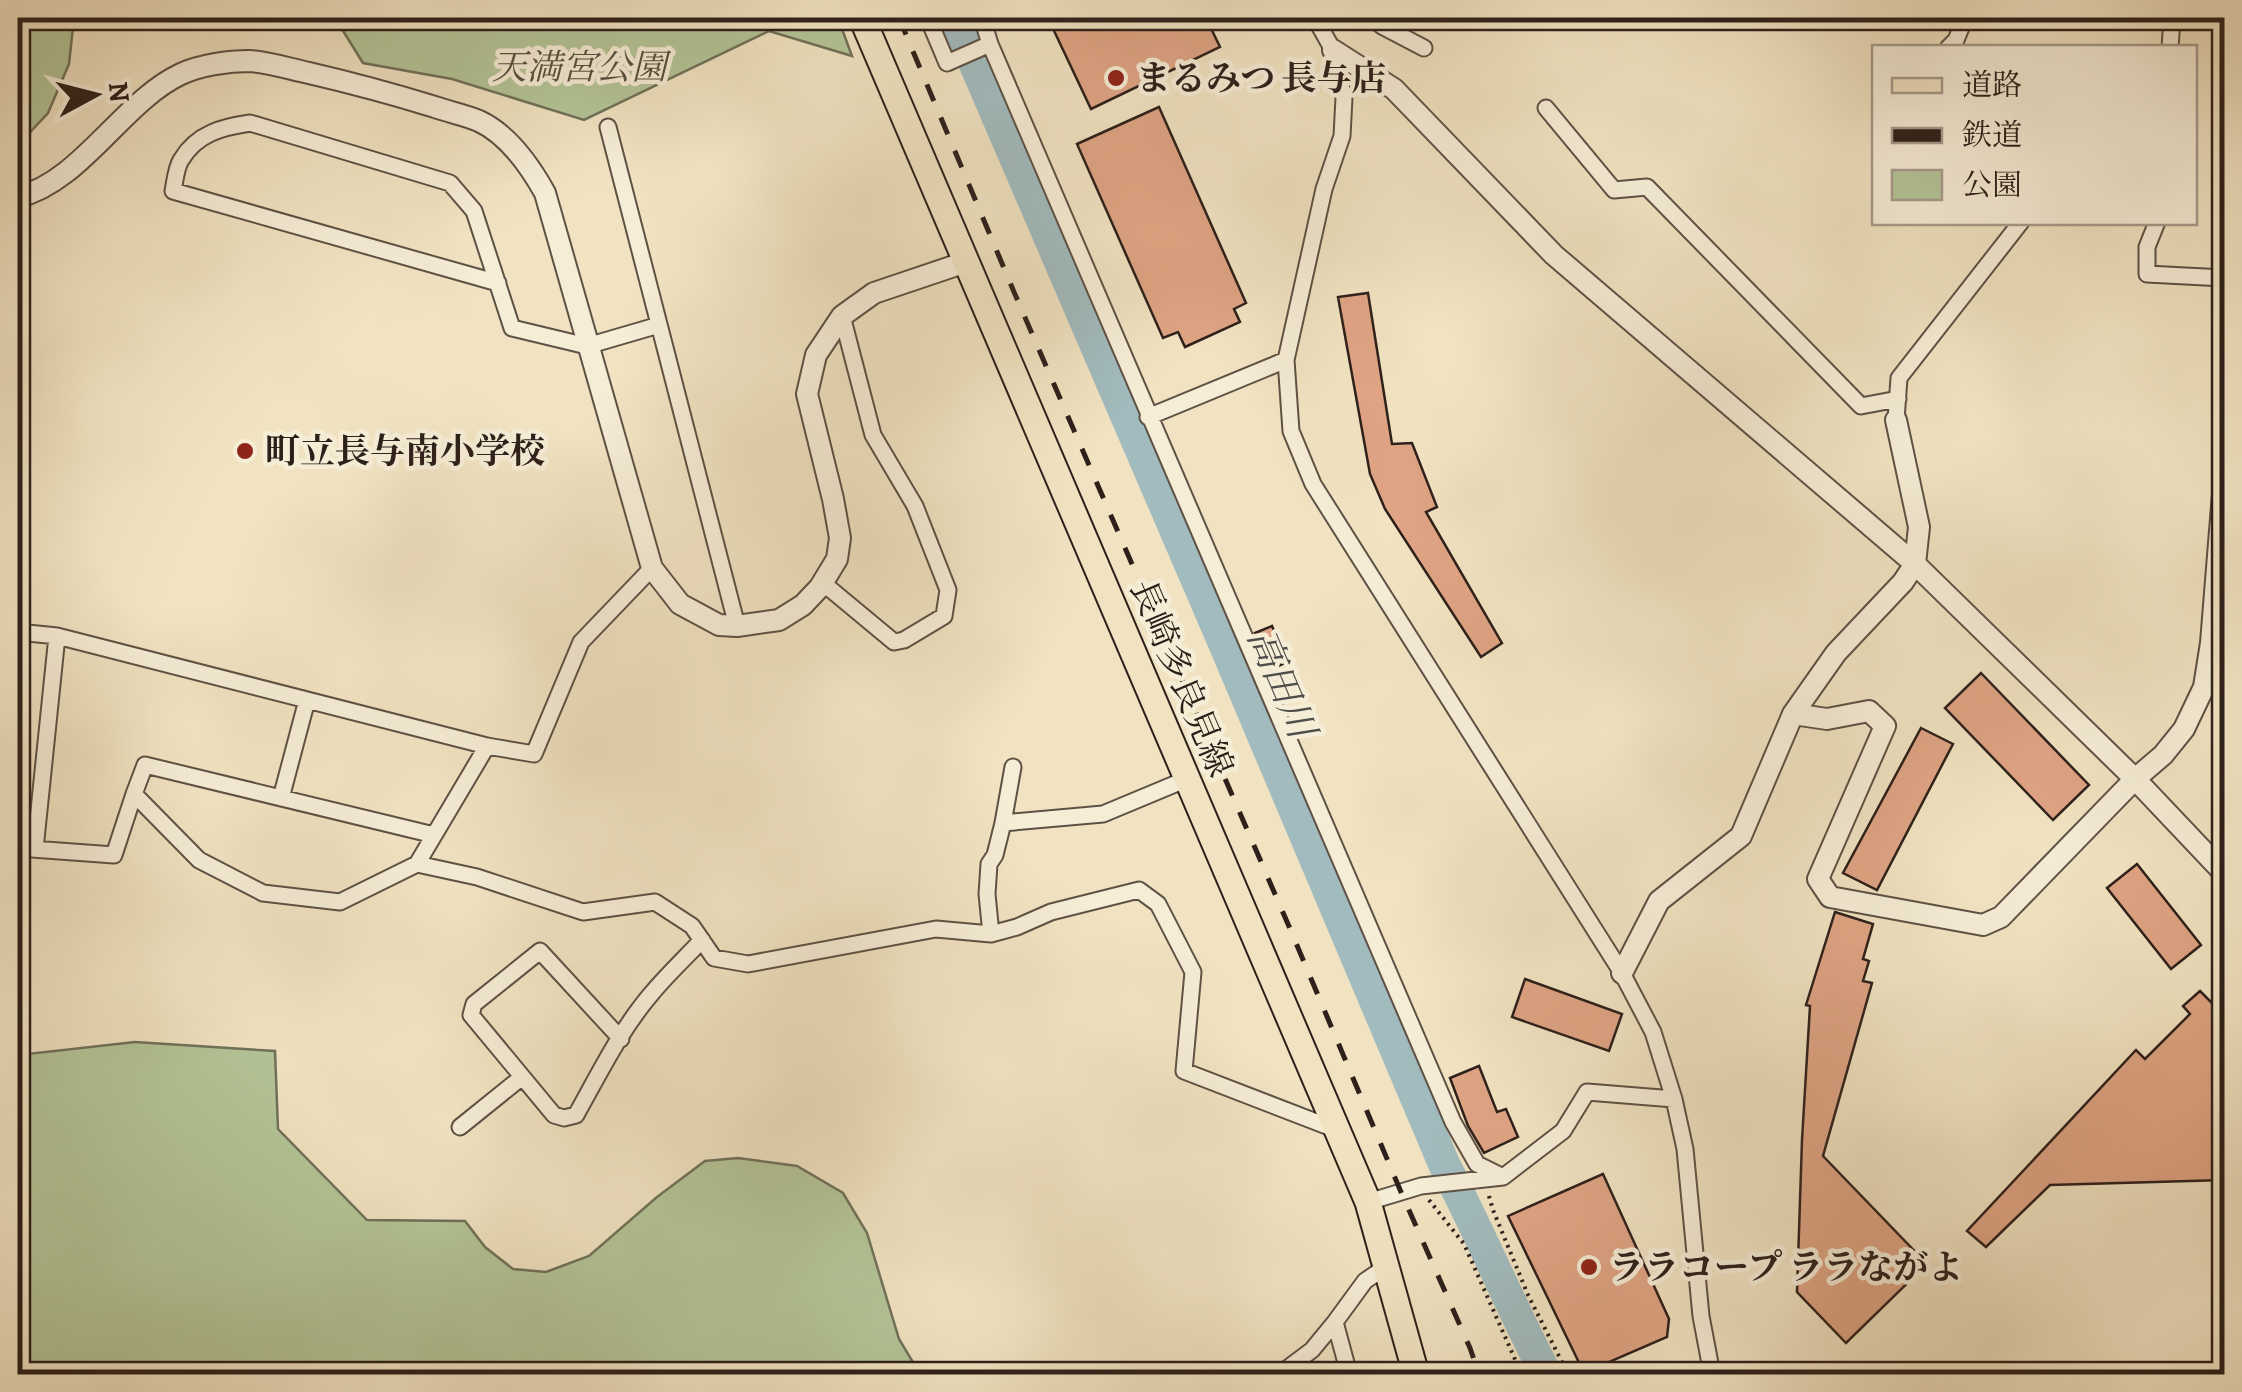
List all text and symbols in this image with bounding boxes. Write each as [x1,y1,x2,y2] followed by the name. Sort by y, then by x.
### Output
[491,43,671,91] park label: 天満宮公園
[45,45,145,145] north arrow
[1872,45,2197,225] legend
[1136,54,1386,102] place label: まるみつ 長与店
[1962,65,2022,105] text: 道路
[1105,67,1127,89] marker: まるみつ 長与店
[99,80,139,105] text: N
[1962,115,2022,155] text: 鉄道
[1962,165,2022,205] text: 公園
[265,427,545,475] place label: 町立長与南小学校
[234,440,256,462] marker: 町立長与南小学校
[1119,572,1245,784] street label: 長崎多良見線
[1236,620,1330,749] water label: 高田川
[1609,1243,1963,1291] place label: ララコープ ララながよ
[1578,1256,1600,1278] marker: ララコープ ララながよ

